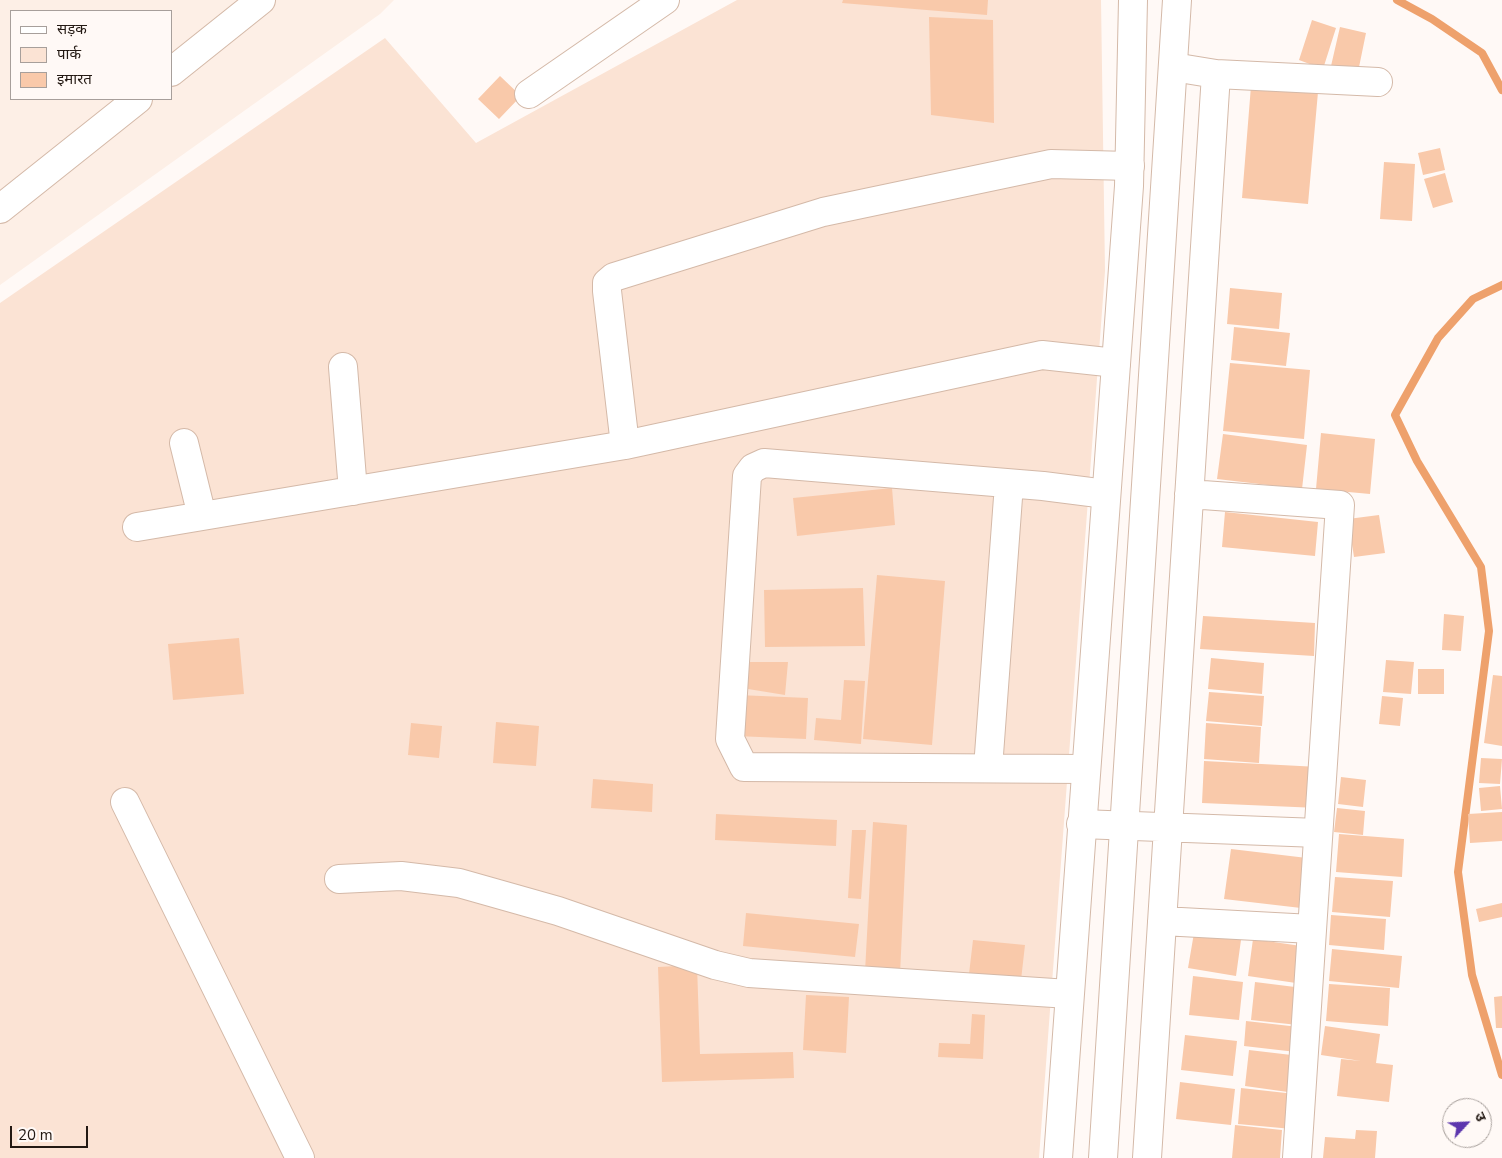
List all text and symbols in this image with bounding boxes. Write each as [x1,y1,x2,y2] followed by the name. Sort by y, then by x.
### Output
[10,10,172,100] legend
[57,19,87,39] text: सड़क
[57,44,81,64] text: पार्क
[57,69,92,89] text: इमारत
[1442,1098,1492,1148] north arrow
[1470,1109,1490,1125] text: उ
[12,1116,90,1148] scale bar
[18,1125,53,1145] text: 20 m

